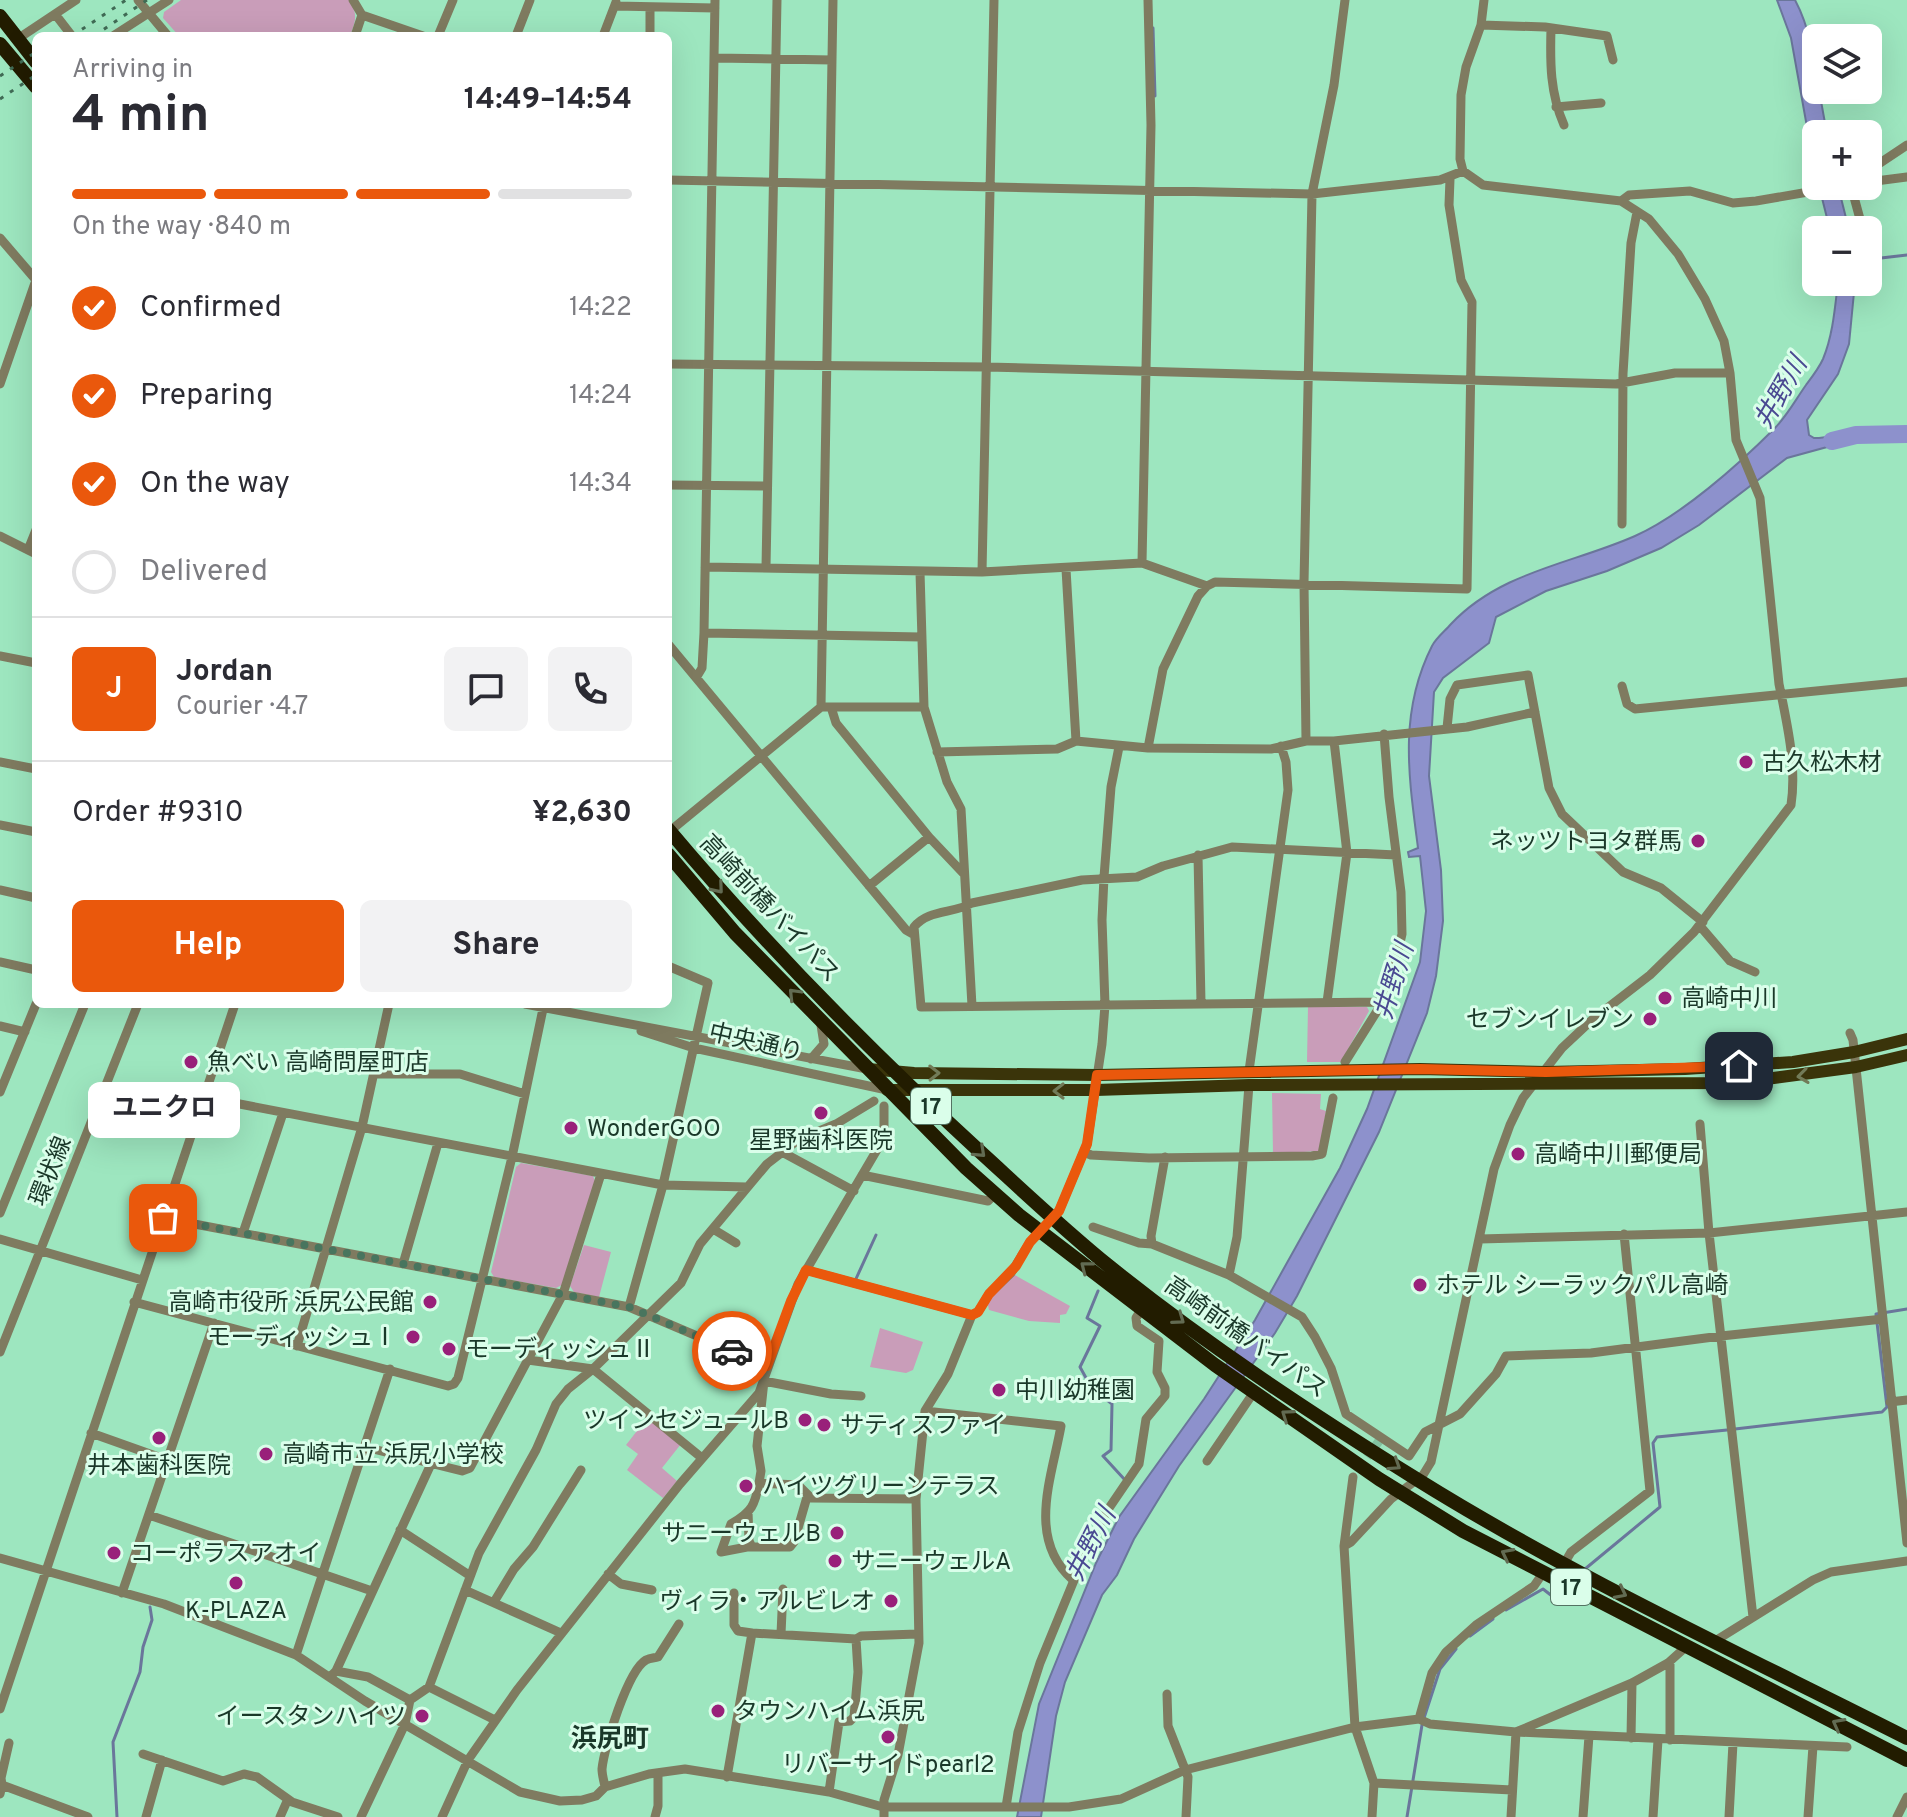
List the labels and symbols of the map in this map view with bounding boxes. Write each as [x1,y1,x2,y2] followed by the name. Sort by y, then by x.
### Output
[1748,349,1817,435] water label: 井野川
[1762,749,1882,779] place label: 古久松木材
[1737,753,1755,771] marker: 古久松木材
[1490,828,1682,858] place label: ネッツトヨタ群馬
[692,829,845,990] street label: 高崎前橋バイパス
[1689,832,1707,850] marker: ネッツトヨタ群馬
[708,879,723,893] one-way arrow
[1368,937,1423,1024] water label: 井野川
[1681,985,1777,1015] place label: 高崎中川
[789,989,803,1003] one-way arrow
[1656,989,1674,1007] marker: 高崎中川
[1466,1006,1634,1036] place label: セブンイレブン
[1641,1010,1659,1028] marker: セブンイレブン
[705,1019,806,1069] street label: 中央通り
[1705,1032,1773,1100] pin
[207,1049,429,1079] place label: 魚べい 高崎問屋町店
[182,1053,200,1071] marker: 魚べい 高崎問屋町店
[928,1064,941,1082] one-way arrow
[1796,1067,1810,1084] one-way arrow
[87,1082,239,1138] callout: ユニクロ
[1052,1082,1065,1099] one-way arrow
[911,1088,951,1124] road number: 17
[812,1104,830,1122] marker: 星野歯科医院
[587,1115,721,1145] place label: WonderGOO
[562,1119,580,1137] marker: WonderGOO
[749,1127,893,1157] place label: 星野歯科医院
[24,1133,79,1211] street label: 環状線
[1534,1141,1702,1171] place label: 高崎中川郵便局
[971,1142,986,1156] one-way arrow
[1509,1145,1527,1163] marker: 高崎中川郵便局
[129,1184,197,1252] pin
[1080,1262,1095,1276] one-way arrow
[1158,1271,1332,1406] street label: 高崎前橋バイパス
[1436,1272,1728,1302] place label: ホテル シーラックパル高崎
[1411,1276,1429,1294] marker: ホテル シーラックパル高崎
[168,1289,414,1319] place label: 高崎市役所 浜尻公民館
[421,1293,439,1311] marker: 高崎市役所 浜尻公民館
[1171,1309,1185,1324] one-way arrow
[692,1311,772,1391] courier
[207,1324,397,1354] place label: モーディッシュⅠ
[404,1328,422,1346] marker: モーディッシュⅠ
[465,1336,655,1366] place label: モーディッシュⅡ
[440,1340,458,1358] marker: モーディッシュⅡ
[1015,1377,1135,1407] place label: 中川幼稚園
[990,1381,1008,1399] marker: 中川幼稚園
[583,1407,789,1437] place label: ツインセジュールB
[1282,1410,1296,1425] one-way arrow
[796,1411,814,1429] marker: ツインセジュールB
[840,1412,1007,1442] place label: サティスファイ
[815,1416,833,1434] marker: サティスファイ
[150,1429,168,1447] marker: 井本歯科医院
[282,1441,504,1471] place label: 高崎市立 浜尻小学校
[257,1445,275,1463] marker: 高崎市立 浜尻小学校
[87,1452,231,1482] place label: 井本歯科医院
[1386,1455,1400,1470] one-way arrow
[762,1473,1000,1503] place label: ハイツグリーンテラス
[737,1477,755,1495] marker: ハイツグリーンテラス
[1060,1500,1126,1587] water label: 井野川
[661,1520,821,1550] place label: サニーウェルB
[828,1524,846,1542] marker: サニーウェルB
[130,1540,322,1570] place label: コーポラスアオイ
[105,1544,123,1562] marker: コーポラスアオイ
[851,1548,1011,1578] place label: サニーウェルA
[1500,1548,1515,1564] one-way arrow
[826,1552,844,1570] marker: サニーウェルA
[1551,1569,1591,1605] road number: 17
[227,1574,245,1592] marker: K-PLAZA
[1612,1583,1627,1598] one-way arrow
[659,1588,875,1618] place label: ヴィラ・アルビレオ
[882,1592,900,1610] marker: ヴィラ・アルビレオ
[185,1597,287,1627] place label: K-PLAZA
[734,1698,925,1728] place label: タウンハイム浜尻
[709,1702,727,1720] marker: タウンハイム浜尻
[216,1703,406,1733] place label: イースタンハイツ
[413,1707,431,1725] marker: イースタンハイツ
[1831,1718,1846,1733] one-way arrow
[571,1724,649,1757] district label: 浜尻町
[879,1728,897,1746] marker: リバーサイドpearl2
[781,1751,995,1781] place label: リバーサイドpearl2

